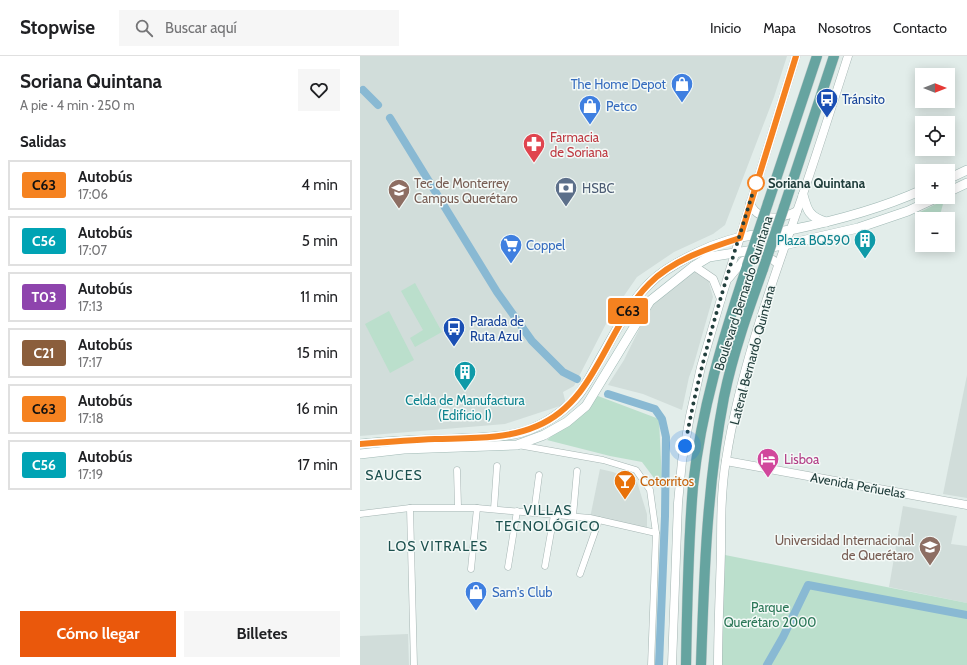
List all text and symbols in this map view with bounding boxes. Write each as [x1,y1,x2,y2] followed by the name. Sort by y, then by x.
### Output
[119,10,399,46] search box
[20,16,95,39] text: Stopwise
[133,17,155,39] icon: search
[165,19,237,37] text: Buscar aquí
[710,19,741,37] text: Inicio
[763,19,796,37] text: Mapa
[818,19,871,37] text: Nosotros
[893,19,947,37] text: Contacto
[915,68,955,108] north arrow
[915,68,955,252] map controls
[298,69,340,111] button: heart
[20,70,162,93] text: Soriana Quintana
[669,71,695,104] shop icon: The Home Depot
[571,76,667,92] place label: The Home Depot
[814,86,840,119] bus stop icon: Tránsito
[842,91,885,107] place label: Tránsito
[577,93,603,126] shop icon: Petco
[20,97,135,113] text: A pie · 4 min · 250 m
[606,98,637,114] place label: Petco
[915,116,955,156] button: locate
[550,129,609,160] place label: Farmacia de Soriana
[521,131,547,164] pharmacy icon: Farmacia de Soriana
[20,133,66,151] text: Salidas
[915,164,955,204] button: +
[78,168,132,186] text: Autobús
[747,174,765,192] marker: Soriana Quintana
[414,175,518,206] place label: Tec de Monterrey Campus Querétaro
[553,175,579,208] bank icon: HSBC
[768,175,866,191] place label: Soriana Quintana
[32,176,56,194] text: C63
[301,176,338,194] text: 4 min
[386,177,412,210] school or university icon: Tec de Monterrey Campus Querétaro
[582,180,615,196] place label: HSBC
[78,186,108,202] text: 17:06
[915,212,955,252] button: −
[710,213,776,373] street label: Boulevard Bernardo Quintana
[78,224,132,242] text: Autobús
[852,227,878,260] building icon: Plaza BQ590
[32,232,56,250] text: C56
[302,232,338,250] text: 5 min
[498,232,524,265] supermarket icon: Coppel
[777,232,850,248] place label: Plaza BQ590
[526,237,565,253] place label: Coppel
[78,242,107,258] text: 17:07
[78,280,132,298] text: Autobús
[726,283,779,427] street label: Lateral Bernardo Quintana
[31,288,57,306] text: T03
[300,288,338,306] text: 11 min
[78,298,103,314] text: 17:13
[605,298,651,324] line badge: C63
[616,302,640,320] text: C63
[470,313,524,344] place label: Parada de Ruta Azul
[441,315,467,348] bus stop icon: Parada de Ruta Azul
[78,336,132,354] text: Autobús
[33,344,55,362] text: C21
[297,344,338,362] text: 15 min
[78,354,102,370] text: 17:17
[452,359,478,392] building icon: Celda de Manufactura (Edificio I)
[78,392,132,410] text: Autobús
[405,392,525,423] place label: Celda de Manufactura (Edificio I)
[32,400,56,418] text: C63
[296,400,338,418] text: 16 min
[78,410,104,426] text: 17:18
[675,436,695,456] your location
[755,446,781,479] hotel icon: Lisboa
[78,448,132,466] text: Autobús
[784,451,820,467] place label: Lisboa
[32,456,56,474] text: C56
[297,456,338,474] text: 17 min
[78,466,103,482] text: 17:19
[365,466,423,484] district label: SAUCES
[612,468,638,501] bar icon: Cotorritos
[809,469,907,501] street label: Avenida Peñuelas
[640,473,695,489] place label: Cotorritos
[496,501,600,535] district label: VILLAS TECNOLÓGICO
[775,532,914,563] place label: Universidad Internacional de Querétaro
[917,534,943,567] school or university icon: Universidad Internacional de Querétaro
[388,537,488,555] district label: LOS VITRALES
[463,579,489,612] shop icon: Sam's Club
[492,584,553,600] place label: Sam's Club
[724,599,816,630] park label: Parque Querétaro 2000
[20,611,176,657] button: Cómo llegar
[184,611,340,657] button: Billetes

